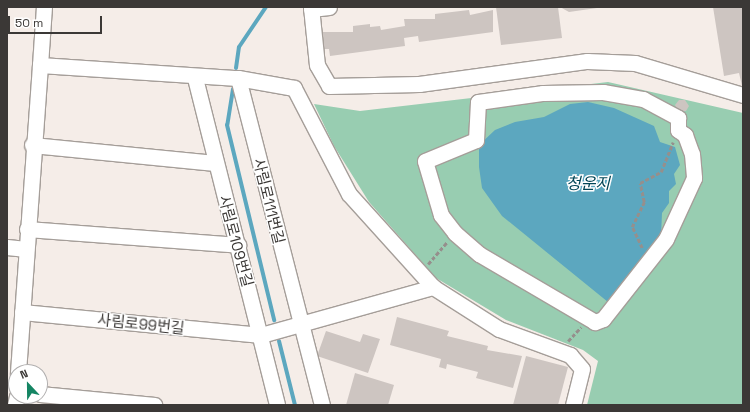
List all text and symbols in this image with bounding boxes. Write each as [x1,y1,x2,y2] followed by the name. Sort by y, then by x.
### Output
[10,8,104,34] scale bar
[15,15,43,31] text: 50 m
[250,156,288,246] street label: 사림로111번길
[566,174,610,194] water label: 청운지
[215,193,257,289] street label: 사림로109번길
[97,310,185,338] street label: 사림로99번길
[8,364,48,404] north arrow
[18,366,30,382] text: N

